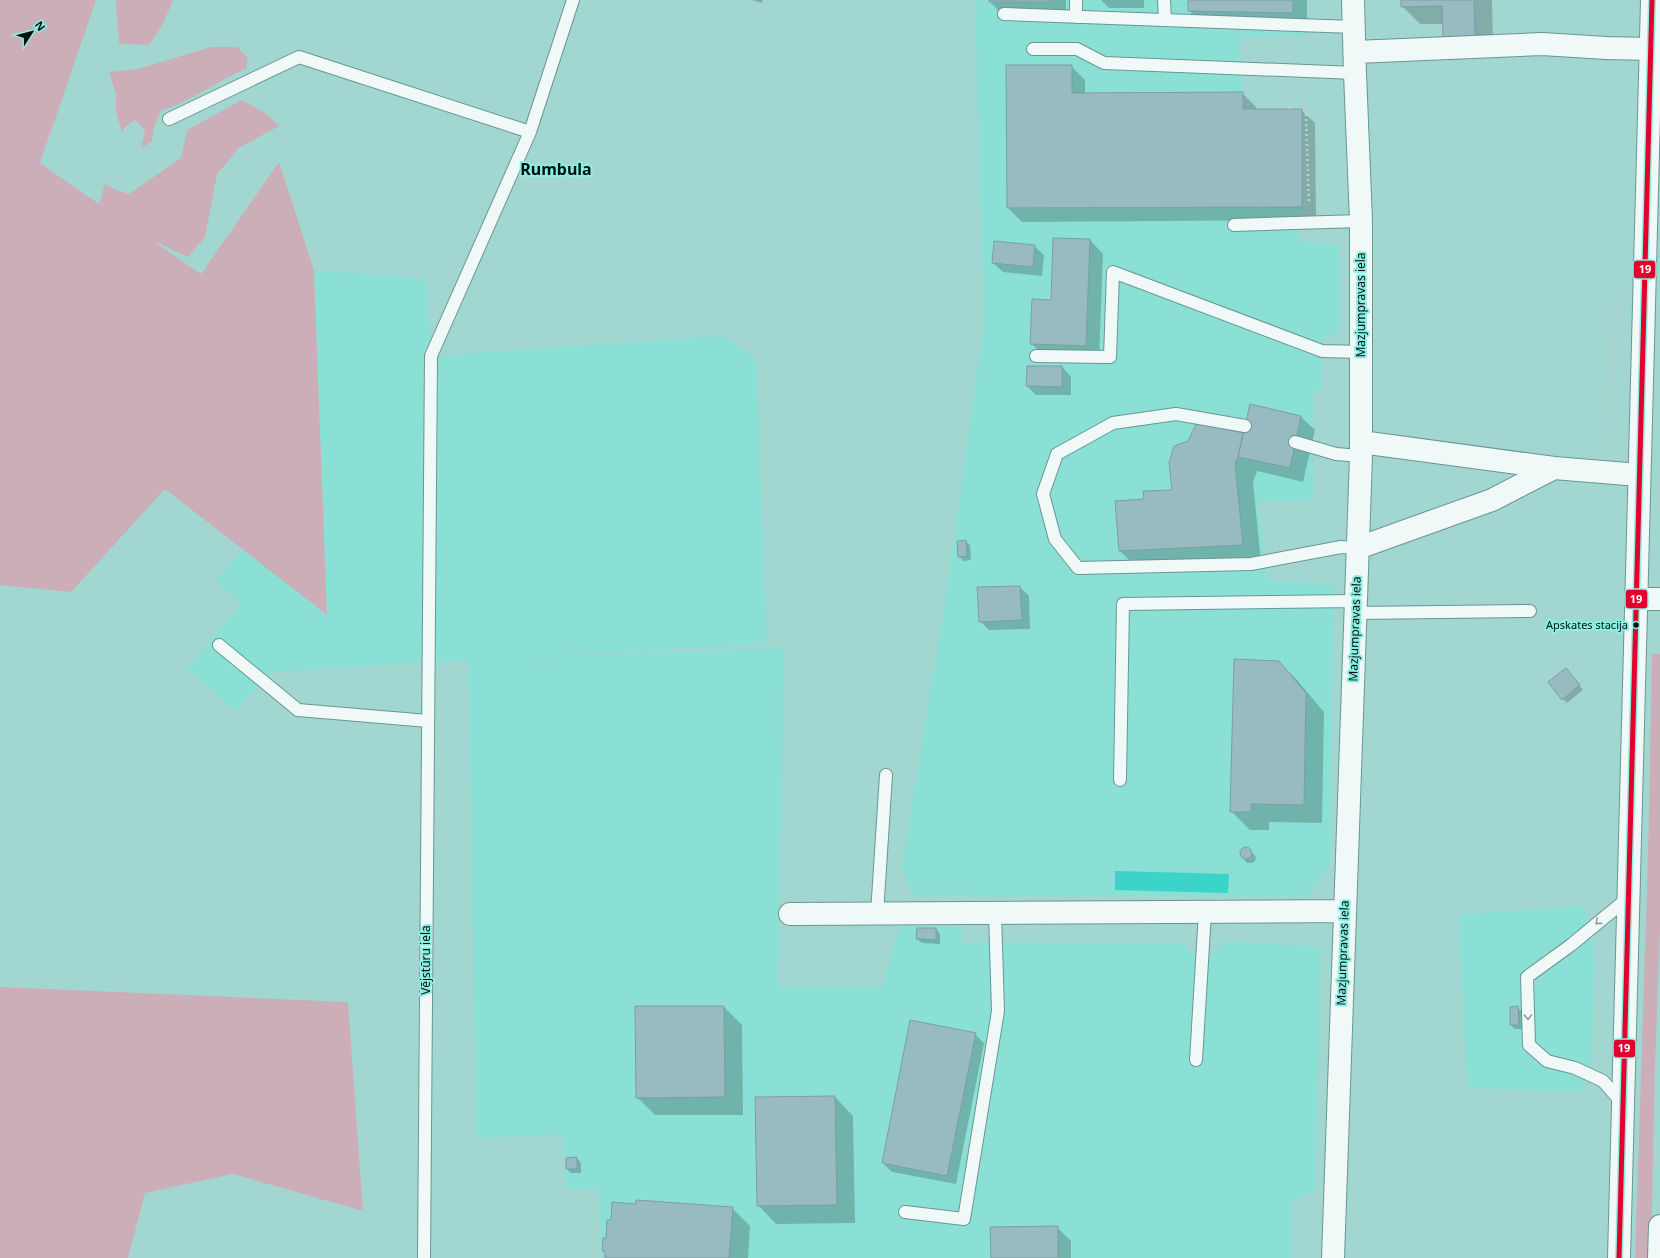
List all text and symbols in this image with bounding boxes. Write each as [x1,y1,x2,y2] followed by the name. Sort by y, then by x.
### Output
[12,12,52,52] north arrow
[32,18,49,34] text: N
[520,158,592,180] district label: Rumbula
[1352,252,1369,358] street label: Mazjumpravas iela
[1633,260,1656,279] line badge: 19
[1639,261,1651,276] text: 19
[1344,576,1365,682] street label: Mazjumpravas iela
[1625,589,1648,609] line badge: 19
[1630,591,1642,606] text: 19
[1546,617,1628,632] place label: Apskates stacija
[1631,620,1641,630] marker: Apskates stacija
[1332,900,1353,1006] street label: Mazjumpravas iela
[1595,918,1602,925] one-way arrow
[417,925,434,995] street label: Vējstūru iela
[1524,1014,1532,1020] one-way arrow
[1613,1039,1636,1058] line badge: 19
[1618,1040,1630,1055] text: 19

